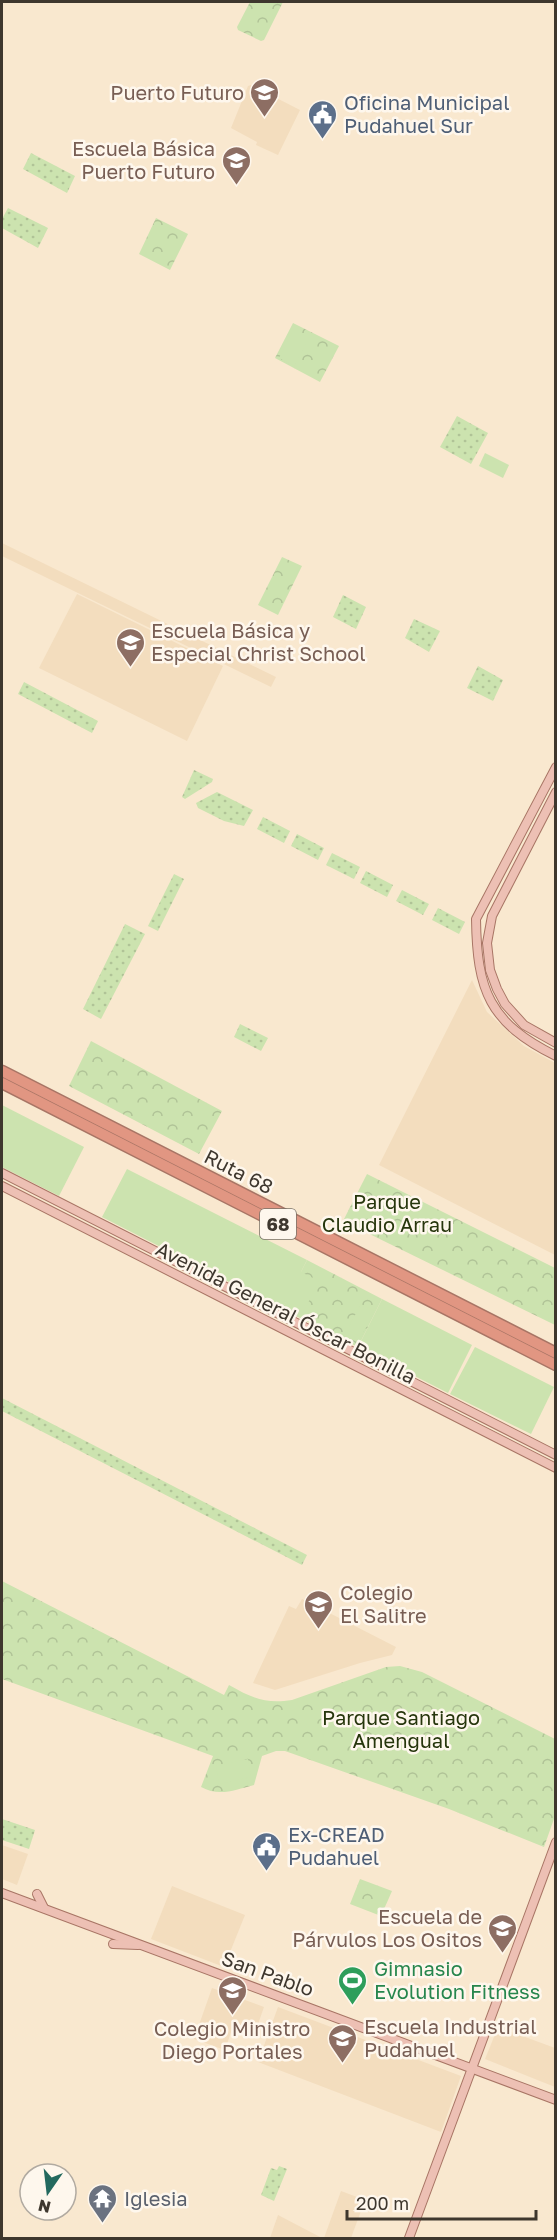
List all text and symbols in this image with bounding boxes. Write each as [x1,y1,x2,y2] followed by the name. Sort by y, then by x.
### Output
[249,76,281,118] school or university icon: Puerto Futuro
[110,80,244,104] place label: Puerto Futuro
[344,90,510,137] place label: Oficina Municipal Pudahuel Sur
[307,98,339,140] public building icon: Oficina Municipal Pudahuel Sur
[72,136,215,183] place label: Escuela Básica Puerto Futuro
[220,144,252,186] school or university icon: Escuela Básica Puerto Futuro
[151,618,366,665] place label: Escuela Básica y Especial Christ School
[114,626,146,668] school or university icon: Escuela Básica y Especial Christ School
[201,1144,277,1198] street label: Ruta 68
[322,1189,452,1236] park label: Parque Claudio Arrau
[260,1209,296,1239] road number: 68
[152,1236,420,1388] street label: Avenida General Óscar Bonilla
[340,1580,427,1627] place label: Colegio El Salitre
[303,1588,335,1630] school or university icon: Colegio El Salitre
[322,1705,480,1752] park label: Parque Santiago Amengual
[288,1822,385,1869] place label: Ex-CREAD Pudahuel
[251,1830,283,1872] public building icon: Ex-CREAD Pudahuel
[292,1904,482,1951] place label: Escuela de Párvulos Los Ositos
[487,1912,519,1954] school or university icon: Escuela de Párvulos Los Ositos
[219,1945,317,2001] street label: San Pablo
[374,1956,540,2003] place label: Gimnasio Evolution Fitness
[337,1964,369,2006] sports icon: Gimnasio Evolution Fitness
[216,1974,248,2016] school or university icon: Colegio Ministro Diego Portales
[364,2014,537,2061] place label: Escuela Industrial Pudahuel
[154,2016,310,2063] place label: Colegio Ministro Diego Portales
[327,2022,359,2064] school or university icon: Escuela Industrial Pudahuel
[18,2162,78,2222] north arrow
[87,2182,119,2224] temple icon: Iglesia
[347,2183,536,2221] scale bar
[124,2186,188,2210] place label: Iglesia
[356,2192,409,2214] text: 200 m
[36,2195,53,2218] text: N

